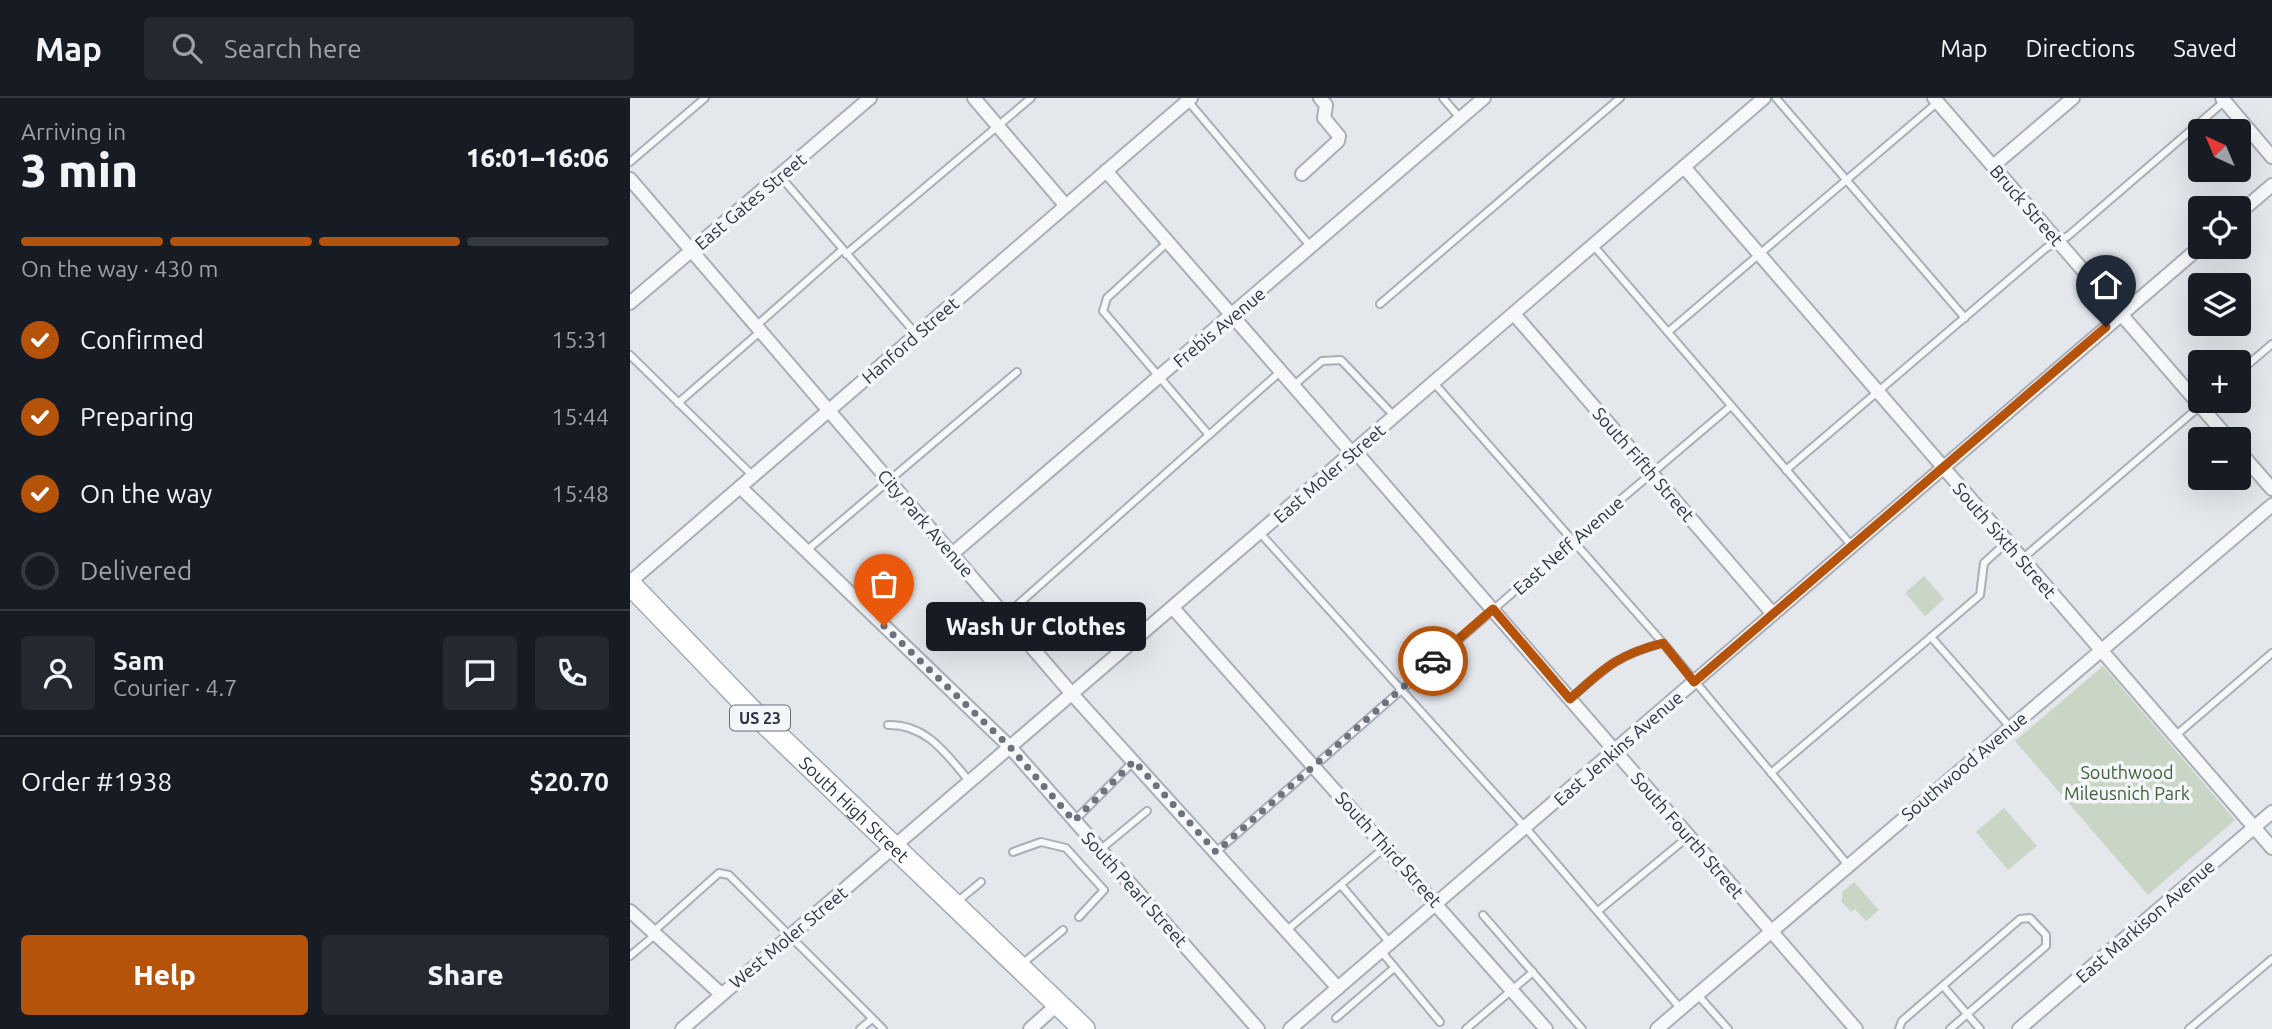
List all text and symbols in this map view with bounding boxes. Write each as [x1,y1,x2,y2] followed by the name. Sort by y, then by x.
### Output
[144,17,634,80] search box
[168,29,206,67] icon: search
[35,30,102,67] text: Map
[224,34,362,63] text: Search here
[1940,35,1987,62] text: Map
[2025,35,2135,62] text: Directions
[2173,35,2237,62] text: Saved
[21,119,126,144] text: Arriving in
[2188,119,2250,182] north arrow
[2188,119,2251,490] map controls
[466,143,609,172] text: 16:01–16:06
[21,144,138,196] text: 3 min
[690,149,810,253] street label: East Gates Street
[1987,161,2067,249] street label: Bruck Street
[2188,196,2251,259] button: locate
[2076,255,2136,327] pin
[21,256,218,281] text: On the way · 430 m
[2087,266,2125,304] icon: home
[2188,273,2251,336] button: layers
[1169,283,1269,371] street label: Frebis Avenue
[858,293,962,387] street label: Hanford Street
[21,321,59,359] icon: check
[80,325,204,354] text: Confirmed
[551,327,609,352] text: 15:31
[2188,350,2251,413] button: +
[21,398,59,436] icon: check
[80,402,194,431] text: Preparing
[1589,403,1699,525] street label: South Fifth Street
[551,404,609,429] text: 15:44
[1269,419,1389,527] street label: East Moler Street
[2188,427,2251,490] button: −
[874,465,978,581] street label: City Park Avenue
[21,475,59,513] icon: check
[1949,478,2061,602] street label: South Sixth Street
[80,479,212,508] text: On the way
[551,481,609,506] text: 15:48
[1509,492,1627,598] street label: East Neff Avenue
[854,554,914,626] pin
[80,556,192,585] text: Delivered
[865,565,903,603] icon: bag
[926,602,1146,650] callout: Wash Ur Clothes
[946,614,1126,639] text: Wash Ur Clothes
[1398,626,1468,696] courier
[21,636,95,710] button: person
[443,636,517,710] button: chat
[535,636,609,710] button: phone
[1414,642,1452,680] icon: car
[113,646,165,675] text: Sam
[113,675,237,700] text: Courier · 4.7
[1550,687,1686,809] street label: East Jenkins Avenue
[730,706,790,730] road number: US 23
[1897,708,2031,824] street label: Southwood Avenue
[796,752,913,866] street label: South High Street
[2064,762,2190,803] park label: Southwood Mileusnich Park
[21,767,172,796] text: Order #1938
[529,767,609,796] text: $20.70
[1628,768,1748,902] street label: South Fourth Street
[1332,787,1446,911] street label: South Third Street
[1078,828,1192,950] street label: South Pearl Street
[2072,855,2218,987] street label: East Markison Avenue
[725,882,851,992] street label: West Moler Street
[21,935,308,1015] button: Help
[322,935,609,1015] button: Share

